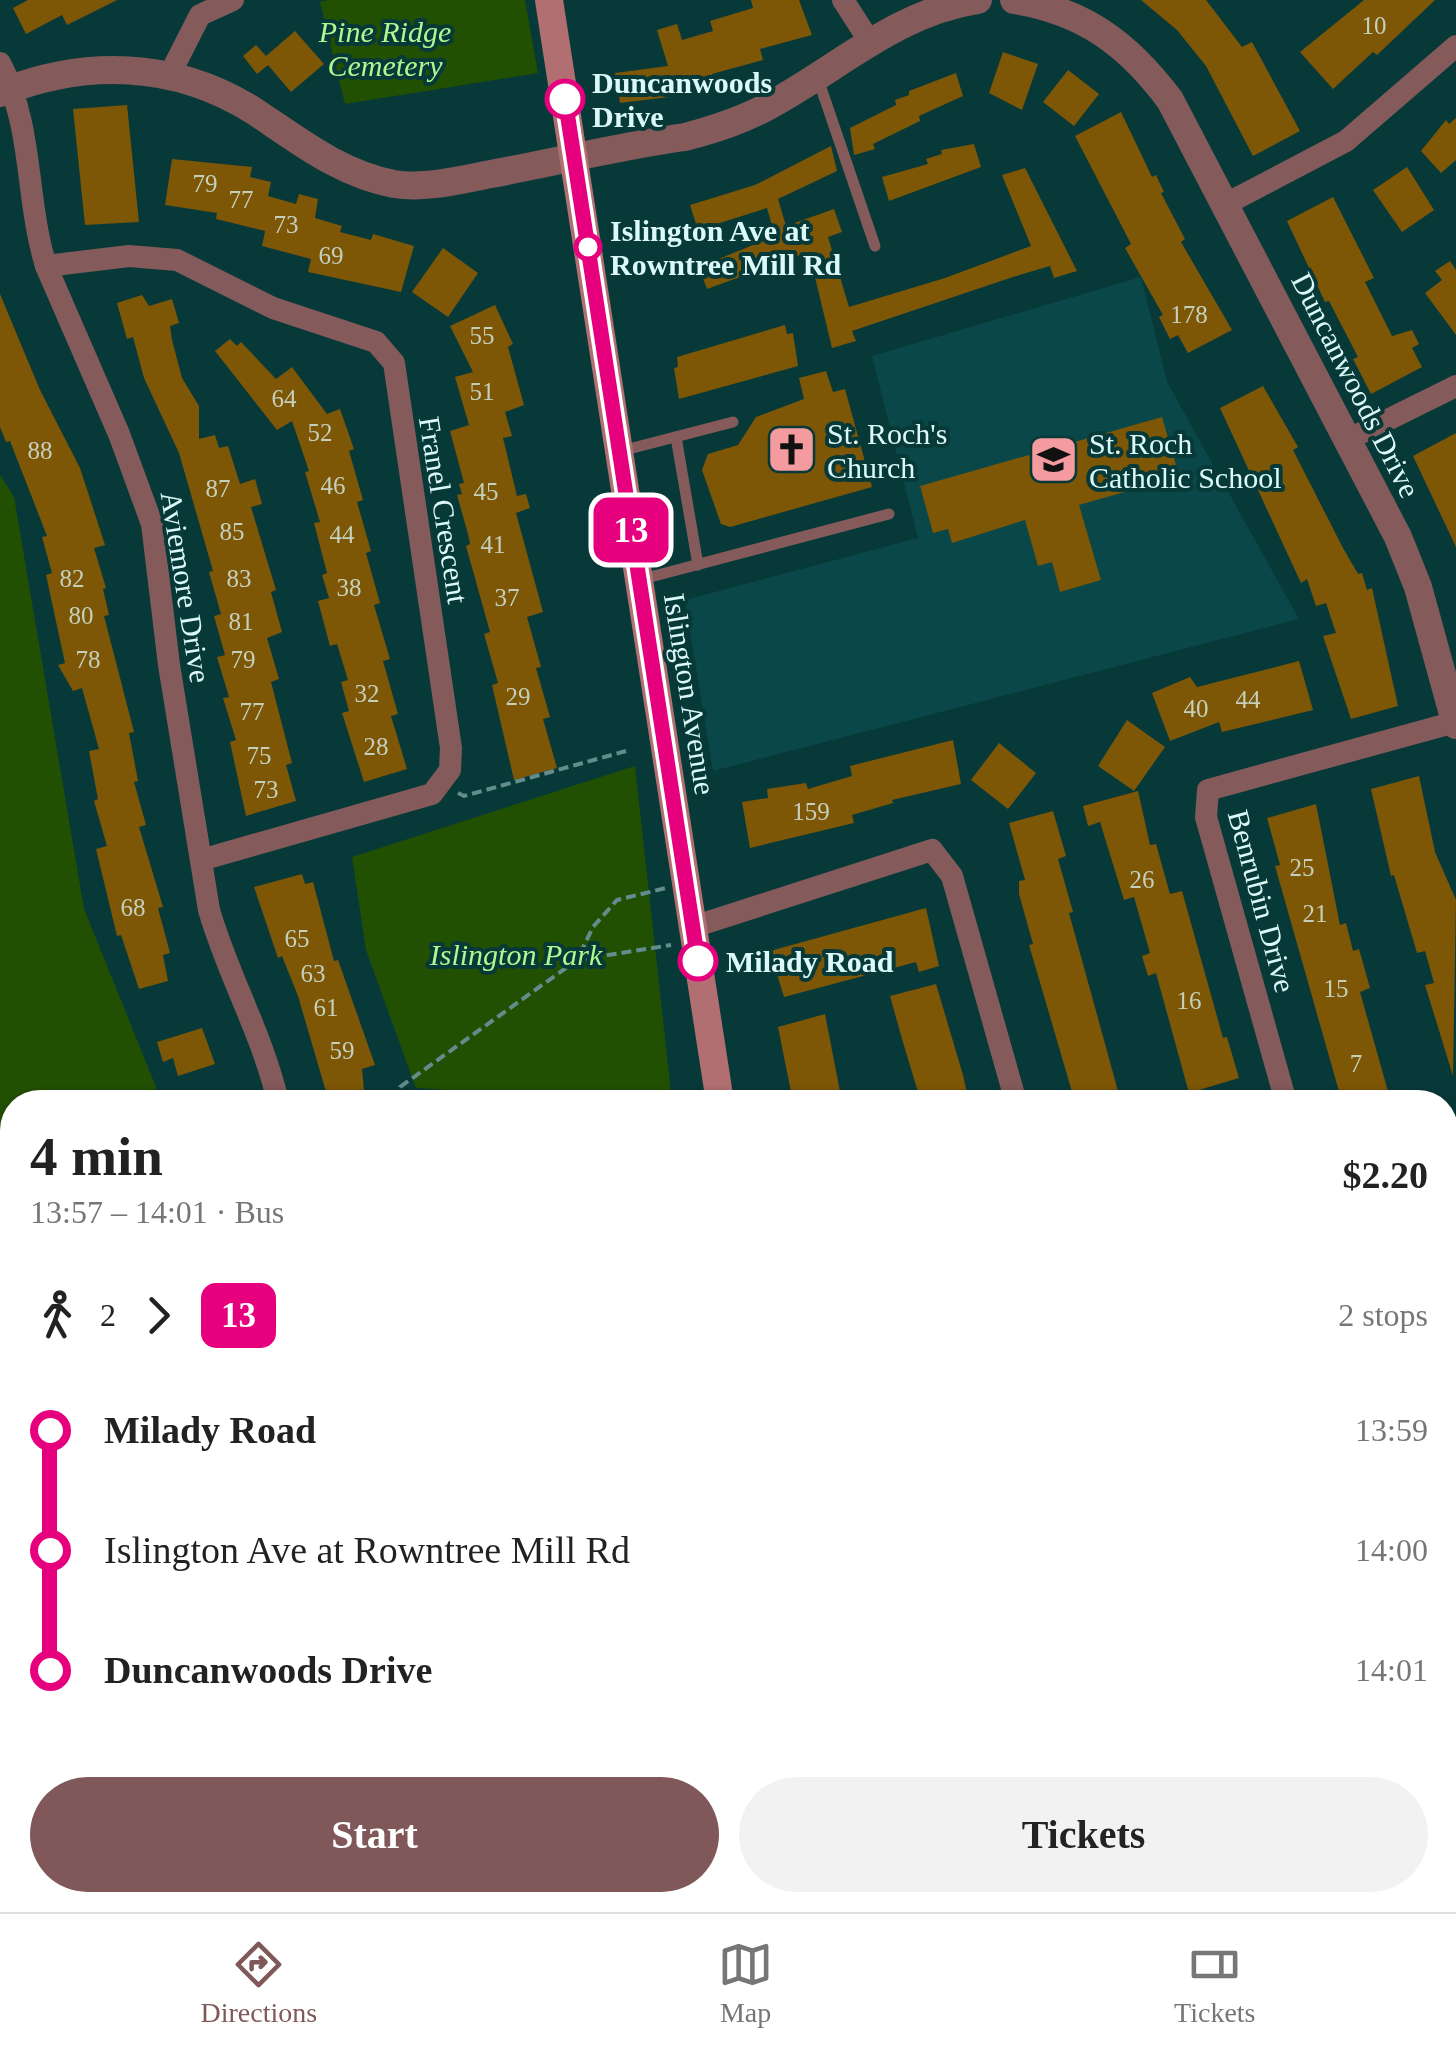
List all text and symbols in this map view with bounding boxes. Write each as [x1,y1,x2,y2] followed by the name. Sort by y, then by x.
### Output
[1362,12,1387,39] house number: 10
[318,15,451,82] park label: Pine Ridge Cemetery
[592,66,772,133] place label: Duncanwoods Drive
[546,80,584,118] marker: Duncanwoods Drive
[193,170,218,197] house number: 79
[229,186,254,213] house number: 77
[274,211,299,238] house number: 73
[610,214,841,281] place label: Islington Ave at Rowntree Mill Rd
[575,234,601,260] marker: Islington Ave at Rowntree Mill Rd
[319,242,344,269] house number: 69
[1285,267,1427,503] street label: Duncanwoods Drive
[1170,301,1208,328] house number: 178
[470,322,495,349] house number: 55
[470,378,495,405] house number: 51
[272,385,297,412] house number: 64
[413,414,475,607] street label: Franel Crescent
[827,417,947,484] place label: St. Roch's Church
[308,419,333,446] house number: 52
[766,424,818,476] church icon: St. Roch's Church
[1089,427,1281,494] place label: St. Roch Catholic School
[1028,434,1080,486] school or university icon: St. Roch Catholic School
[28,437,53,464] house number: 88
[321,472,346,499] house number: 46
[206,475,231,502] house number: 87
[474,478,499,505] house number: 45
[155,489,217,685] street label: Aviemore Drive
[586,498,676,562] line badge: 13
[614,511,649,550] text: 13
[220,518,245,545] house number: 85
[330,521,355,548] house number: 44
[481,531,506,558] house number: 41
[60,565,85,592] house number: 82
[227,565,252,592] house number: 83
[337,574,362,601] house number: 38
[495,584,520,611] house number: 37
[658,591,722,797] street label: Islington Avenue
[69,602,94,629] house number: 80
[229,608,254,635] house number: 81
[76,646,101,673] house number: 78
[231,646,256,673] house number: 79
[355,680,380,707] house number: 32
[506,683,531,710] house number: 29
[1236,686,1261,713] house number: 44
[1184,695,1209,722] house number: 40
[240,698,265,725] house number: 77
[364,733,389,760] house number: 28
[247,742,272,769] house number: 75
[254,776,279,803] house number: 73
[792,798,830,825] house number: 159
[1222,806,1302,996] street label: Benrubin Drive
[1290,854,1315,881] house number: 25
[1130,866,1155,893] house number: 26
[121,894,146,921] house number: 68
[1303,900,1328,927] house number: 21
[285,925,310,952] house number: 65
[429,938,603,971] park label: Islington Park
[679,942,717,980] marker: Milady Road
[726,945,894,978] place label: Milady Road
[301,960,326,987] house number: 63
[1324,975,1349,1002] house number: 15
[1177,987,1202,1014] house number: 16
[314,994,339,1021] house number: 61
[330,1037,355,1064] house number: 59
[1350,1050,1362,1077] house number: 7
[30,1126,163,1187] text: 4 min
[1343,1154,1428,1196] text: $2.20
[30,1194,284,1230] text: 13:57 – 14:01 · Bus
[30,1288,85,1343] icon: walk
[131,1288,186,1343] icon: forward
[221,1296,256,1335] text: 13
[100,1297,116,1333] text: 2
[1338,1297,1428,1333] text: 2 stops
[104,1409,316,1451] text: Milady Road
[1355,1412,1428,1448] text: 13:59
[104,1529,630,1571] text: Islington Ave at Rowntree Mill Rd
[1355,1532,1428,1568] text: 14:00
[104,1649,432,1691] text: Duncanwoods Drive
[1355,1652,1428,1688] text: 14:01
[30,1777,719,1892] button: Start
[739,1777,1428,1892] button: Tickets
[200,1937,317,2029] tab: Directions
[718,1937,773,2029] tab: Map
[1174,1937,1256,2029] tab: Tickets

